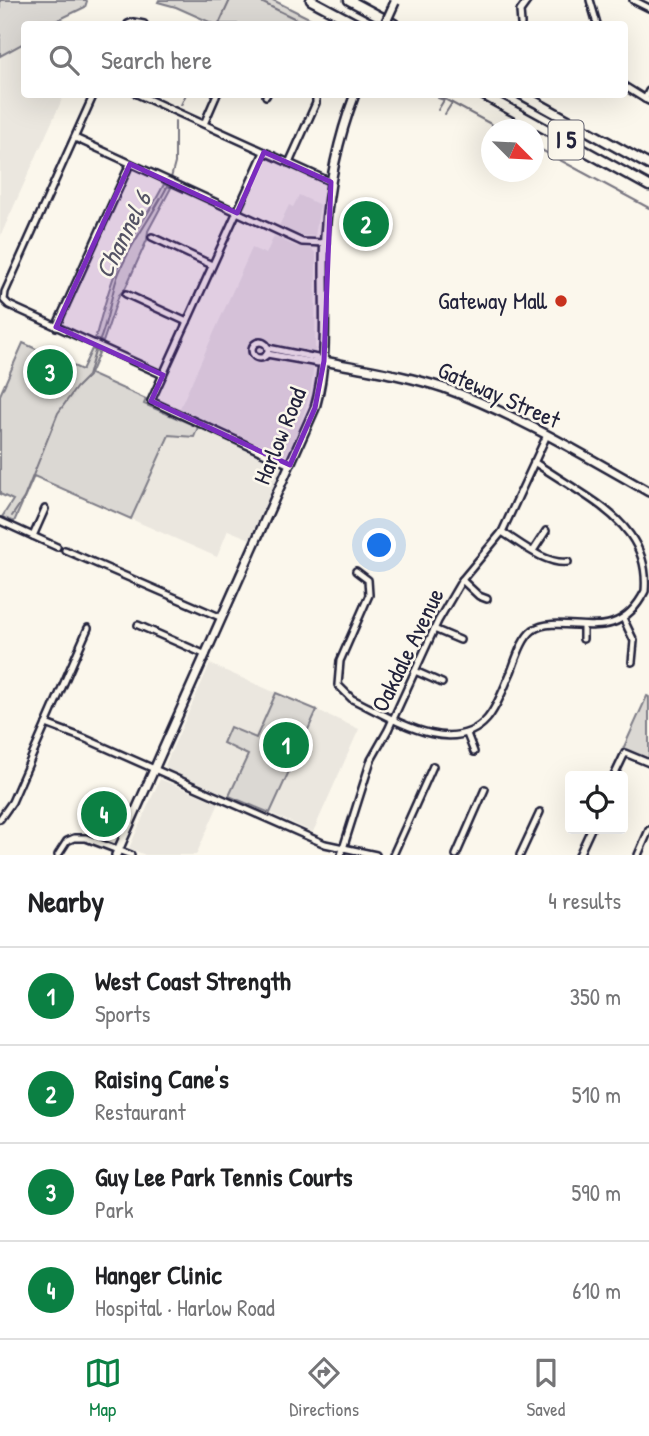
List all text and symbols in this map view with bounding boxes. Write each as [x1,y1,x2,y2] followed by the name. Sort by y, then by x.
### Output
[21,21,628,98] search box
[45,41,83,79] icon: search
[101,42,212,77] text: Search here
[481,119,544,182] north arrow
[548,120,584,160] road number: I 5
[86,184,160,284] water label: Channel 6
[343,198,389,250] pin: 2
[438,284,548,316] place label: Gateway Mall
[553,293,569,309] marker: Gateway Mall
[27,346,73,398] pin: 3
[433,353,566,436] street label: Gateway Street
[245,382,313,489] street label: Harlow Road
[362,528,396,562] your location
[363,582,451,717] street label: Oakdale Avenue
[263,719,309,771] pin: 1
[565,771,628,834] map controls
[565,771,628,834] button: locate
[81,788,127,840] pin: 4
[28,881,104,921] text: Nearby
[548,885,621,916] text: 4 results
[95,963,291,998] text: West Coast Strength
[47,981,55,1012] text: 1
[570,981,621,1012] text: 350 m
[95,998,150,1029] text: Sports
[95,1061,229,1096] text: Raising Cane's
[46,1079,56,1110] text: 2
[572,1079,621,1110] text: 510 m
[95,1096,186,1127] text: Restaurant
[95,1159,353,1194] text: Guy Lee Park Tennis Courts
[46,1177,56,1208] text: 3
[572,1177,621,1208] text: 590 m
[95,1194,133,1225] text: Park
[95,1257,222,1292] text: Hanger Clinic
[47,1275,55,1306] text: 4
[572,1275,621,1306] text: 610 m
[95,1292,275,1323] text: Hospital · Harlow Road
[84,1354,122,1422] tab: Map
[289,1354,359,1422] tab: Directions
[527,1354,565,1422] tab: Saved

